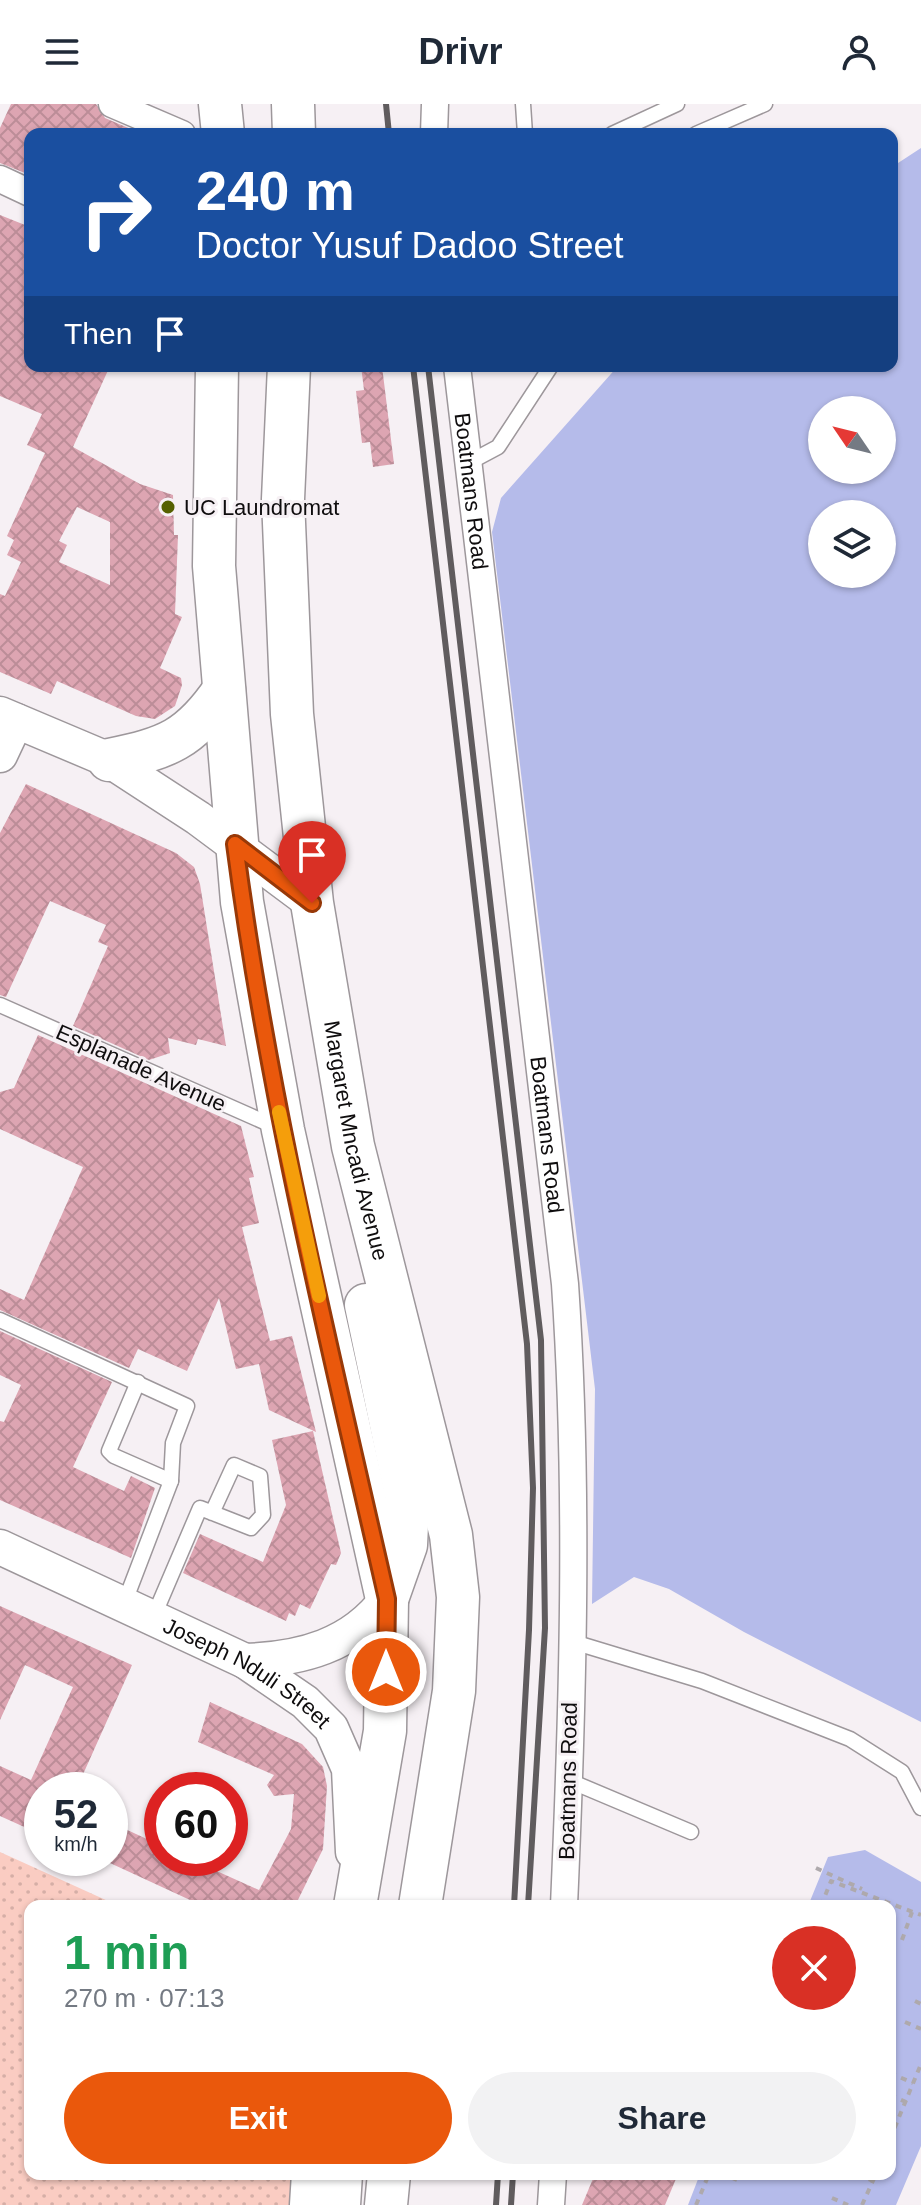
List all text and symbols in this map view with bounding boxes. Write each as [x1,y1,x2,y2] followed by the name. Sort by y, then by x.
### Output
[40,30,84,74] icon: menu
[837,30,881,74] icon: person
[418,31,503,72] text: Drivr
[196,159,355,222] text: 240 m
[64,160,168,264] icon: right
[196,225,624,266] text: Doctor Yusuf Dadoo Street
[148,312,192,356] icon: arrive
[64,317,132,350] text: Then
[808,396,896,484] north arrow
[808,396,896,588] map controls
[450,411,493,571] street label: Boatmans Road
[184,495,339,520] place label: UC Laundromat
[159,498,177,516] marker: UC Laundromat
[808,500,896,588] button: layers
[278,821,346,903] pin
[290,833,334,877] icon: arrive
[52,1019,230,1117] street label: Esplanade Avenue
[320,1019,394,1263] street label: Margaret Mncadi Avenue
[526,1055,569,1215] street label: Boatmans Road
[160,1612,336,1733] street label: Joseph Nduli Street
[344,1630,428,1714] position arrow
[554,1702,582,1860] street label: Boatmans Road
[144,1772,248,1876] speed limit sign: 60
[54,1792,98,1836] text: 52
[54,1833,98,1855] text: km/h
[64,1926,189,1979] text: 1 min
[772,1926,856,2010] button: close
[64,1983,224,2013] text: 270 m · 07:13
[64,2072,452,2164] button: Exit
[468,2072,856,2164] button: Share

